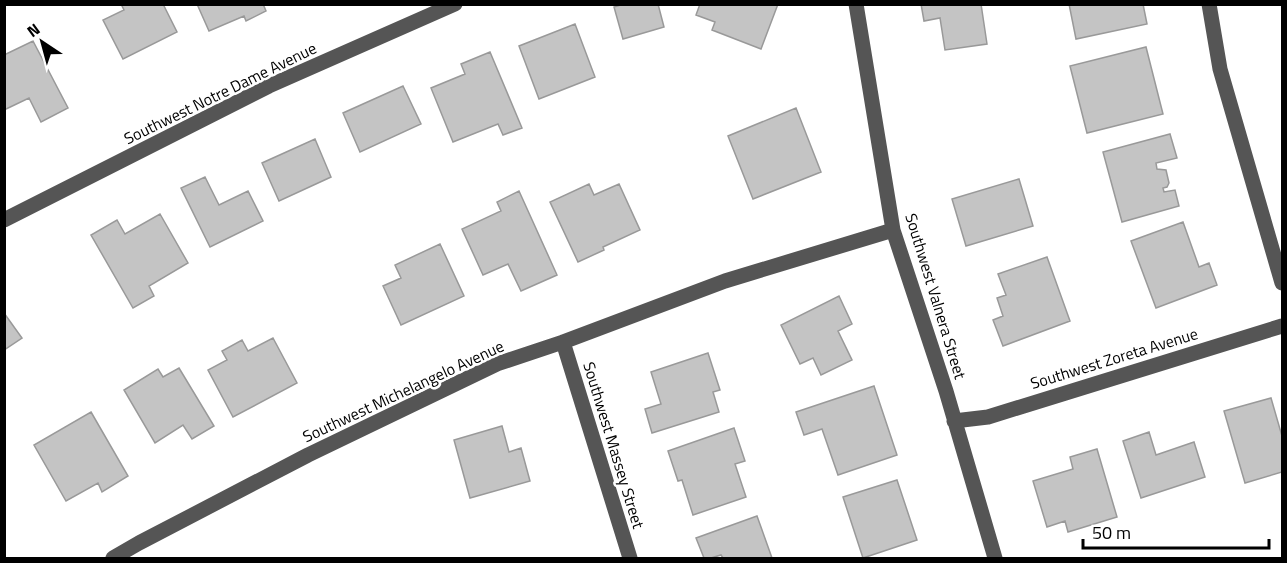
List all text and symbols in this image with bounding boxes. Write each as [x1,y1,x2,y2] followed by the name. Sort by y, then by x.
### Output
[12,12,72,72] north arrow
[22,17,45,43] text: N
[120,36,320,150] street label: Southwest Notre Dame Avenue
[899,210,973,382] street label: Southwest Valnera Street
[1027,321,1201,395] street label: Southwest Zoreta Avenue
[298,334,508,448] street label: Southwest Michelangelo Avenue
[577,359,651,532] street label: Southwest Massey Street
[1083,512,1269,550] scale bar
[1092,519,1131,546] text: 50 m

